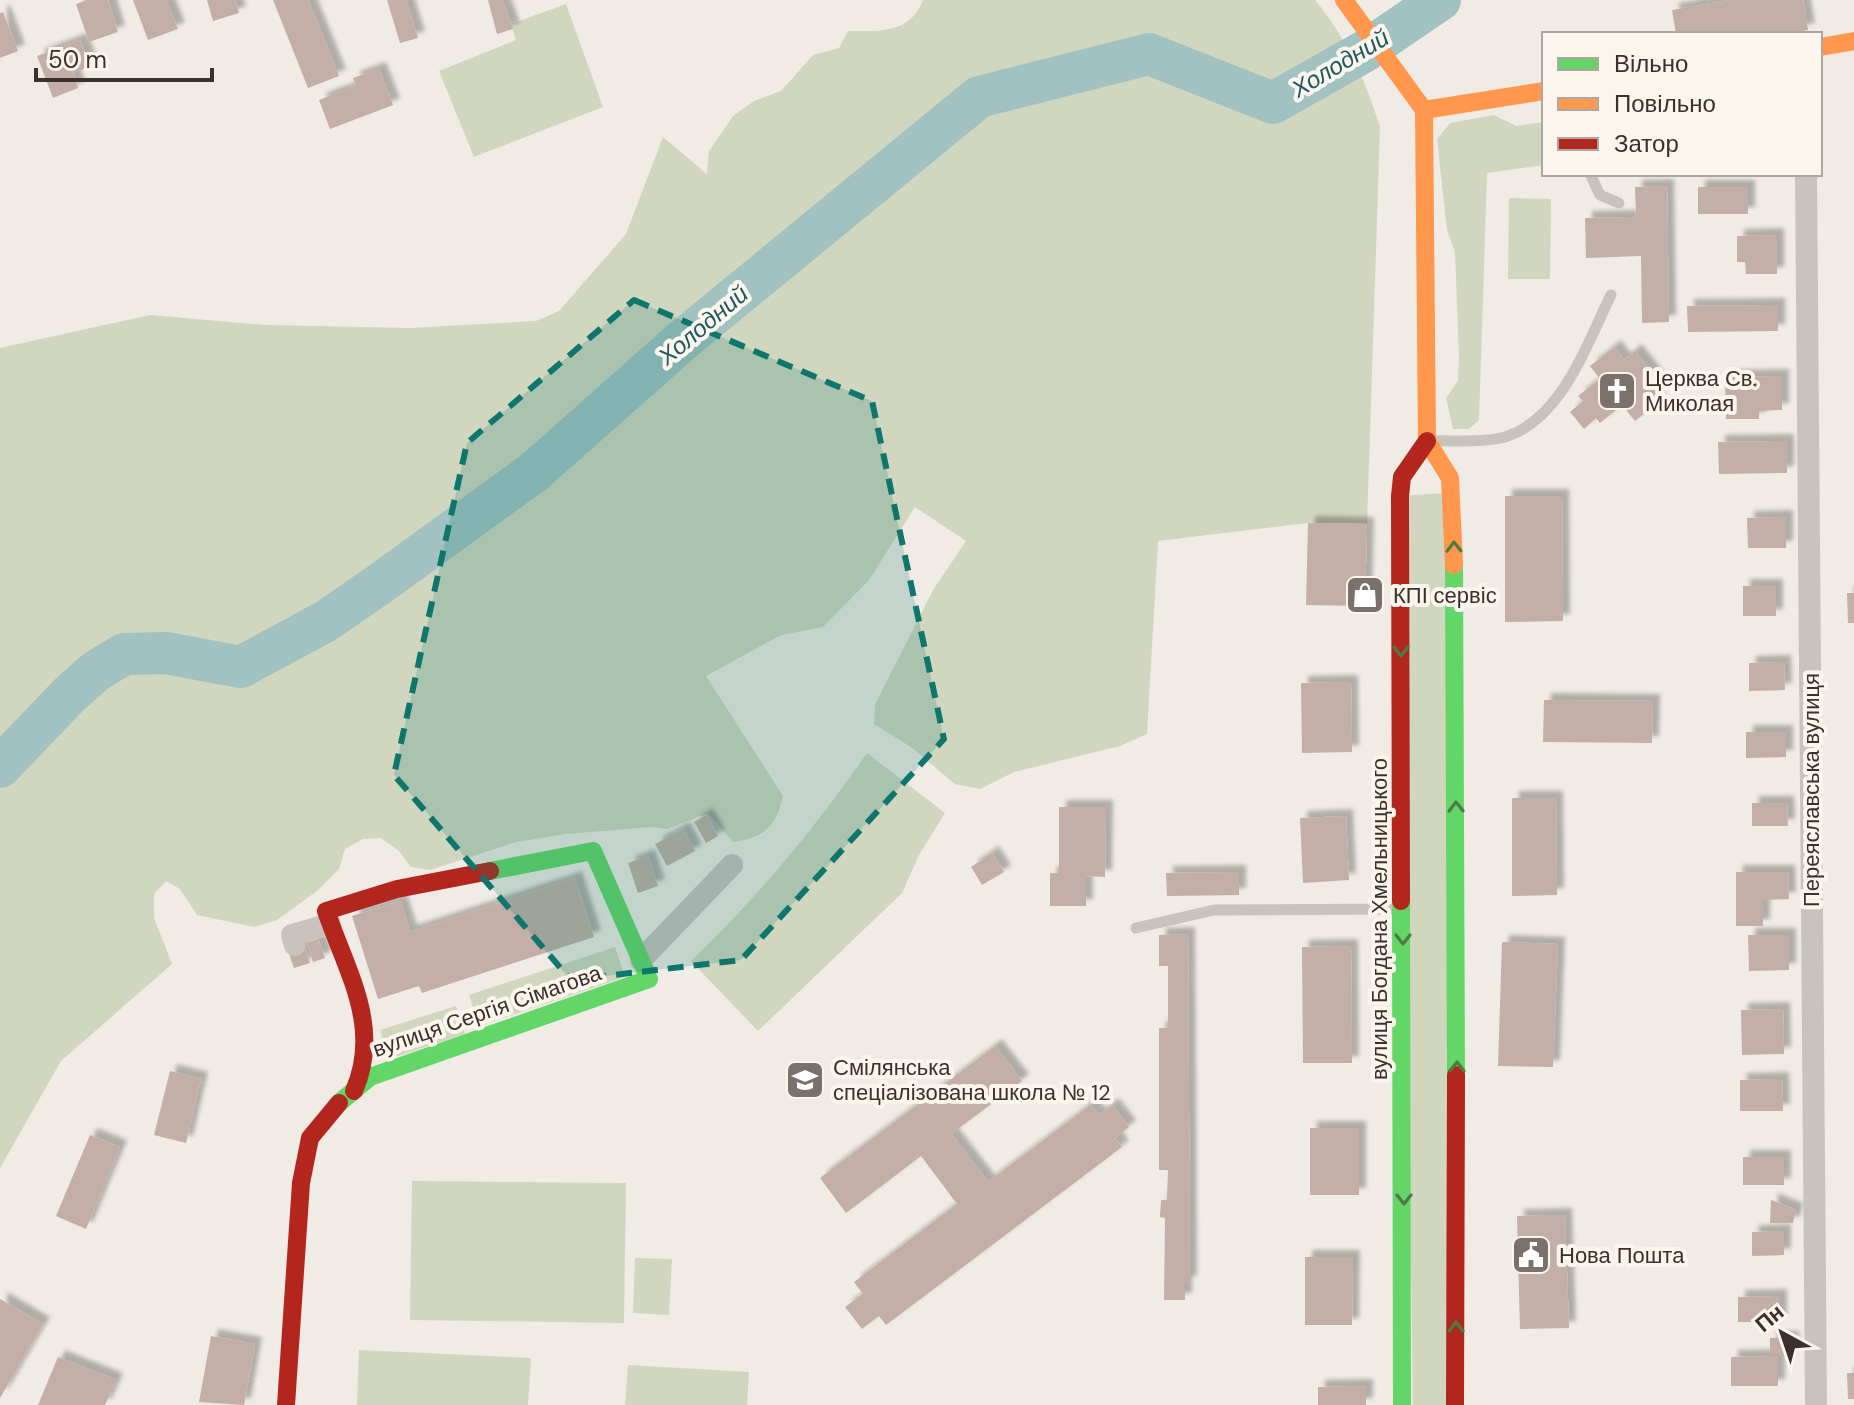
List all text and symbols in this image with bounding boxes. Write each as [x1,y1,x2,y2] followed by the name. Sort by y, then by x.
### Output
[1285,22,1394,105] water label: Холодний
[36,32,212,82] scale bar
[1542,32,1822,176] legend
[48,44,107,75] text: 50 m
[1614,48,1688,79] text: Вільно
[1614,88,1716,119] text: Повільно
[1614,128,1679,159] text: Затор
[651,278,754,372] water label: Холодний
[1645,364,1757,418] place label: Церква Св. Миколая
[1596,370,1638,412] church icon: Церква Св. Миколая
[1445,540,1463,553] one-way arrow
[1344,574,1386,616] shop icon: КПІ сервіс
[1393,581,1497,610] place label: КПІ сервіс
[1392,645,1410,658] one-way arrow
[1797,673,1826,907] street label: Переяславська вулиця
[1365,758,1394,1080] street label: вулиця Богдана Хмельницького
[1448,800,1465,813] one-way arrow
[1394,933,1412,946] one-way arrow
[369,958,606,1064] street label: вулиця Сергія Сімагова
[833,1053,1111,1107] place label: Смілянська спеціалізована школа № 12
[784,1059,826,1101] school or university icon: Смілянська спеціалізована школа № 12
[1448,1060,1466,1073] one-way arrow
[1395,1193,1413,1206] one-way arrow
[1510,1234,1552,1276] public building icon: Нова Пошта
[1559,1241,1685,1270] place label: Нова Пошта
[1742,1293,1822,1373] north arrow
[1749,1298,1790,1339] text: Пн
[1447,1320,1465,1333] one-way arrow

